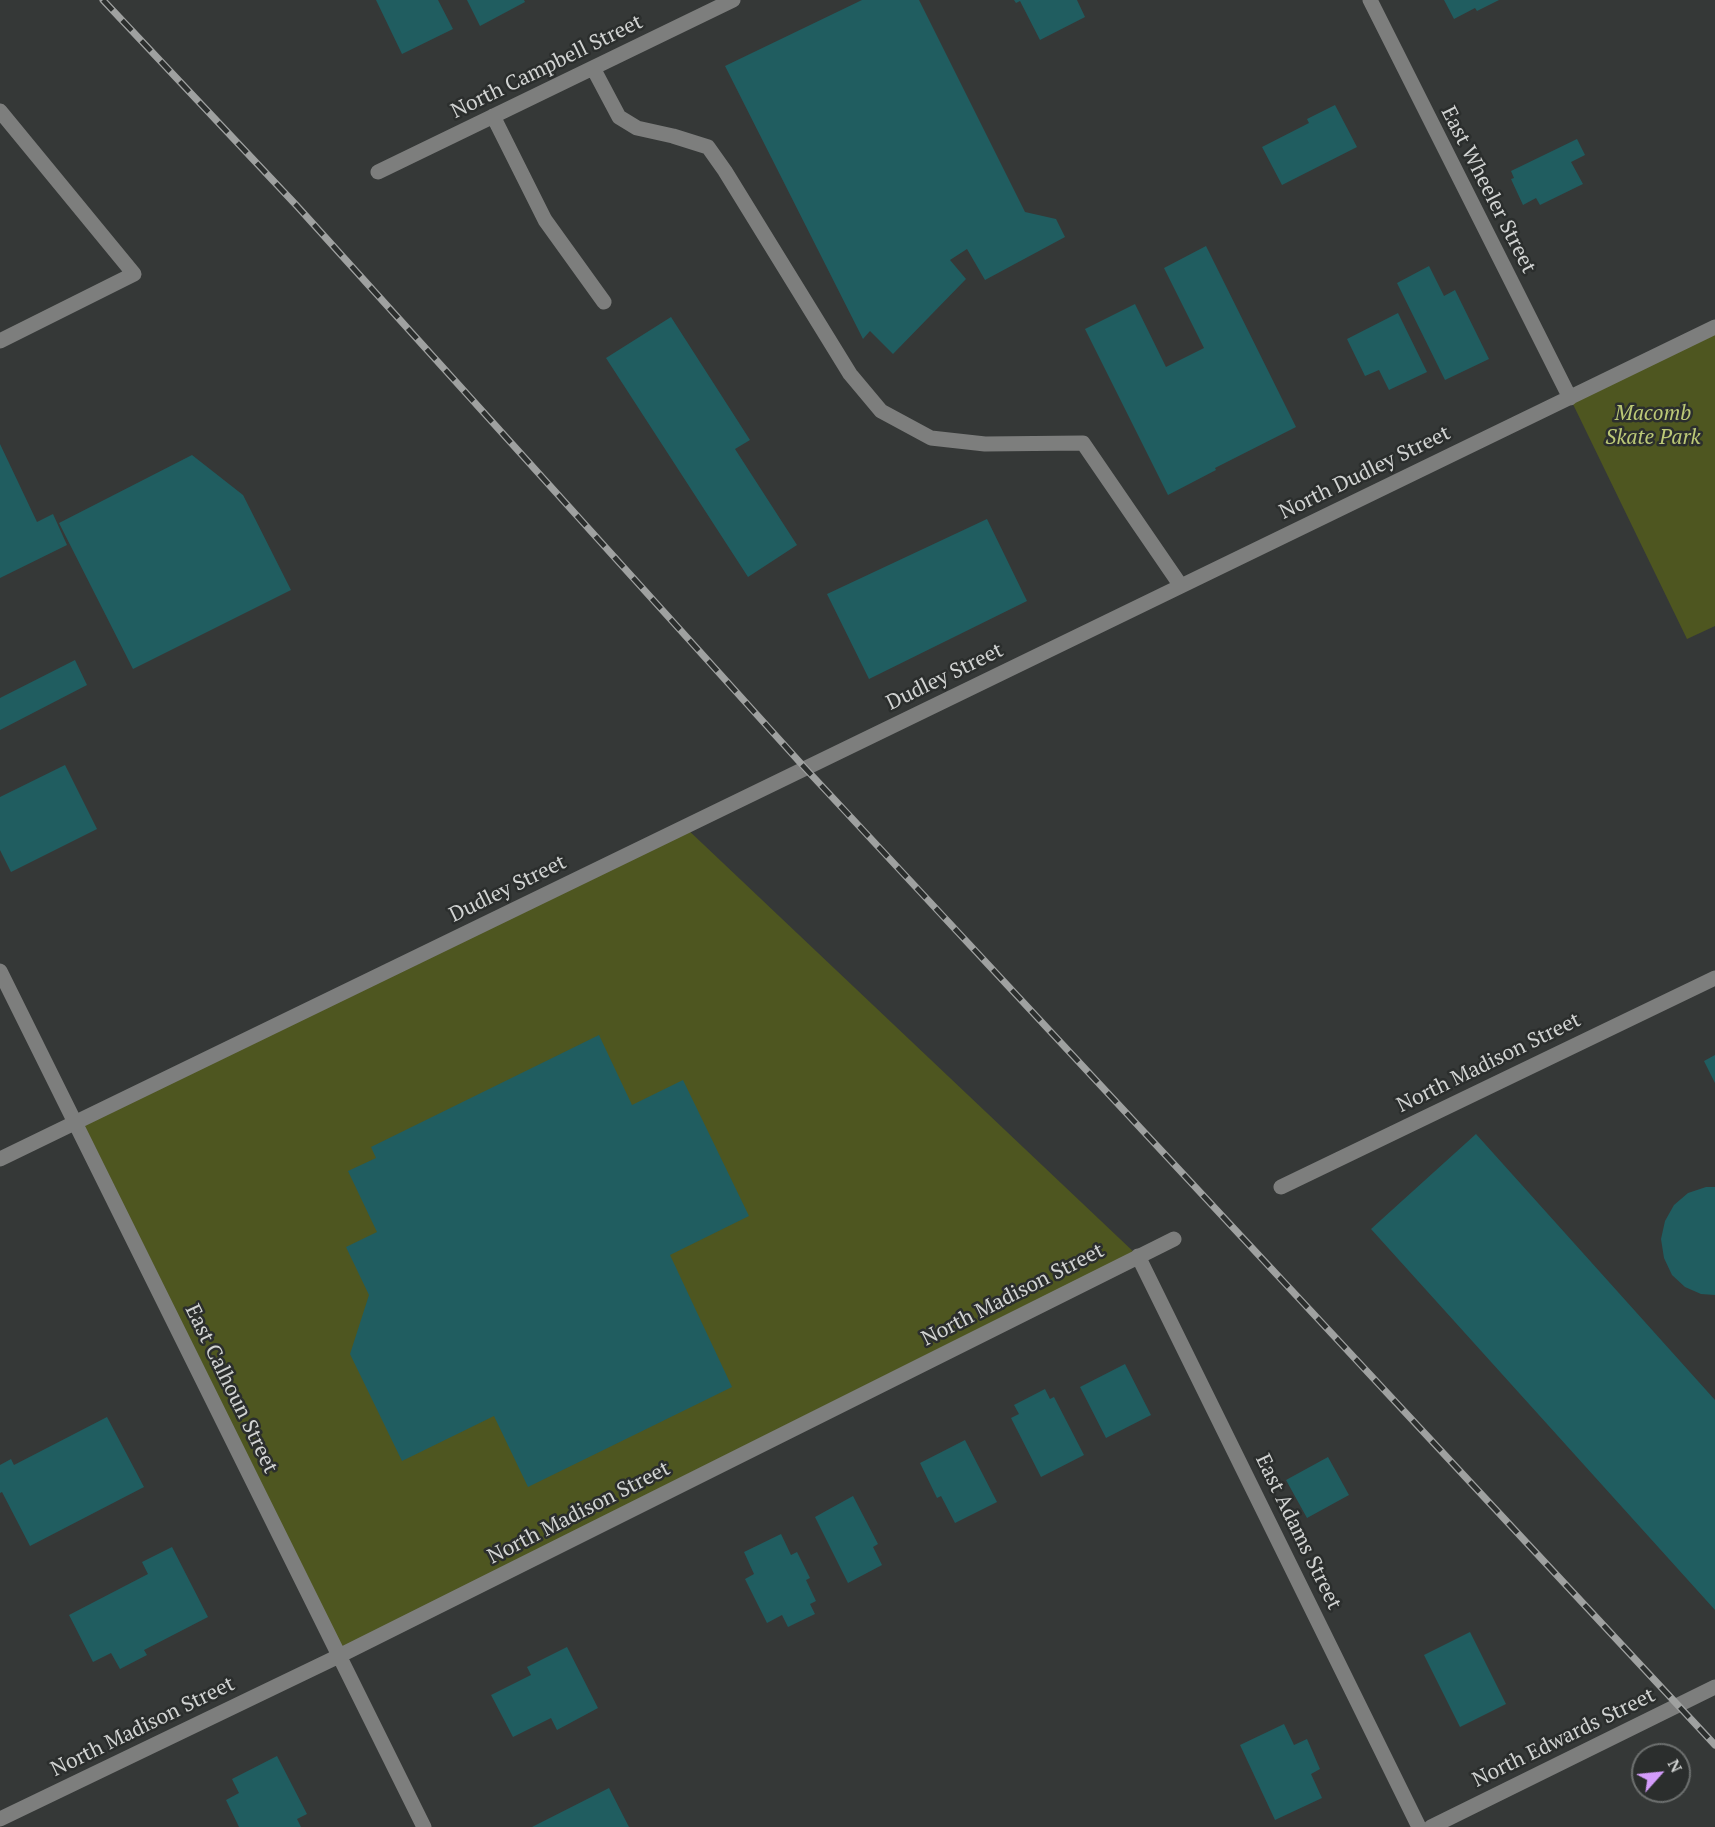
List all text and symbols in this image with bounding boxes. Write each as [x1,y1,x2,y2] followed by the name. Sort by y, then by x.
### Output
[447,10,647,124] street label: North Campbell Street
[1435,102,1541,278] street label: East Wheeler Street
[1605,401,1701,451] park label: Macomb Skate Park
[1275,421,1455,525] street label: North Dudley Street
[882,638,1008,716] street label: Dudley Street
[445,850,571,928] street label: Dudley Street
[1393,1008,1585,1118] street label: North Madison Street
[918,1238,1108,1352] street label: North Madison Street
[179,1300,283,1478] street label: East Calhoun Street
[1249,1450,1347,1614] street label: East Adams Street
[484,1456,674,1570] street label: North Madison Street
[47,1672,239,1782] street label: North Madison Street
[1469,1683,1659,1793] street label: North Edwards Street
[1631,1743,1691,1803] north arrow
[1663,1755,1688,1776] text: N

